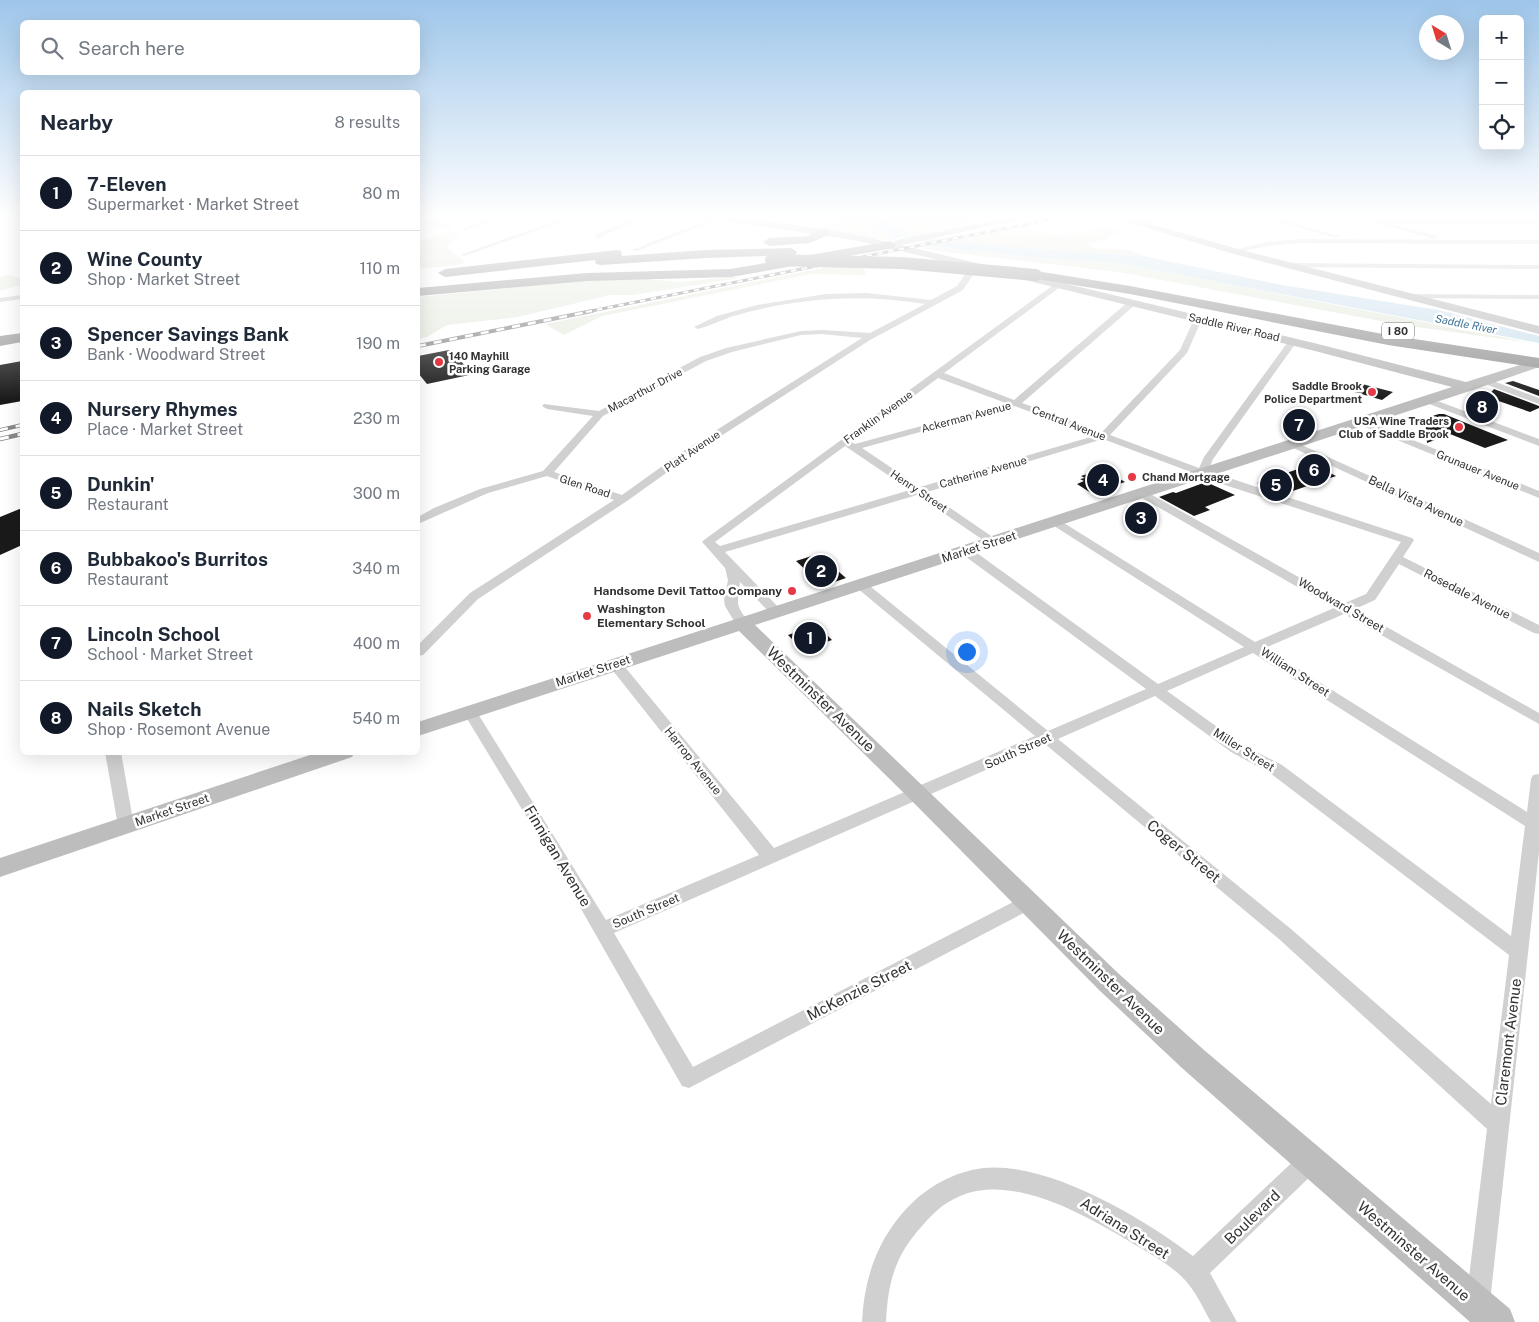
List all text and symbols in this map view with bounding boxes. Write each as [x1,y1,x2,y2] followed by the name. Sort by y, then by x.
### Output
[1419,15,1464,60] north arrow
[1479,15,1524,150] map controls
[1479,15,1524,60] button: +
[20,20,420,75] search box
[38,34,66,62] icon: search
[78,37,185,59] text: Search here
[1479,60,1524,105] button: −
[1479,105,1524,150] button: locate
[40,110,113,135] text: Nearby
[335,113,400,132] text: 8 results
[87,173,166,195] text: 7-Eleven
[53,184,59,203] text: 1
[362,184,400,203] text: 80 m
[87,195,299,214] text: Supermarket · Market Street
[87,248,202,270] text: Wine County
[51,259,61,278] text: 2
[359,259,400,278] text: 110 m
[87,270,240,289] text: Shop · Market Street
[1187,311,1281,343] street label: Saddle River Road
[1434,312,1499,336] water label: Saddle River
[1382,322,1414,340] road number: I 80
[87,323,289,345] text: Spencer Savings Bank
[51,334,61,353] text: 3
[356,334,400,353] text: 190 m
[87,345,265,364] text: Bank · Woodward Street
[449,350,530,375] place label: 140 Mayhill Parking Garage
[433,356,445,368] marker: 140 Mayhill Parking Garage
[606,365,684,415] street label: Macarthur Drive
[1264,380,1363,405] place label: Saddle Brook Police Department
[1366,386,1378,398] marker: Saddle Brook Police Department
[841,388,915,446] street label: Franklin Avenue
[1466,388,1498,426] pin: 8
[87,398,238,420] text: Nursery Rhymes
[920,399,1012,435] street label: Ackerman Avenue
[1030,403,1108,443] street label: Central Avenue
[1283,406,1315,444] pin: 7
[51,409,61,428] text: 4
[353,409,400,428] text: 230 m
[1339,415,1450,440] place label: USA Wine Traders Club of Saddle Brook
[87,420,243,439] text: Place · Market Street
[1453,421,1465,433] marker: USA Wine Traders Club of Saddle Brook
[662,428,722,474] street label: Platt Avenue
[1435,448,1521,492] street label: Grunauer Avenue
[1298,451,1330,489] pin: 6
[938,454,1028,490] street label: Catherine Avenue
[1087,461,1119,499] pin: 4
[1260,466,1292,504] pin: 5
[888,468,950,514] street label: Henry Street
[1126,471,1138,483] marker: Chand Mortgage
[1142,471,1230,483] place label: Chand Mortgage
[558,472,612,500] street label: Glen Road
[87,473,155,495] text: Dunkin'
[1366,473,1466,529] street label: Bella Vista Avenue
[51,484,61,503] text: 5
[353,484,400,503] text: 300 m
[87,495,169,514] text: Restaurant
[1125,499,1157,537] pin: 3
[940,528,1018,566] street label: Market Street
[87,548,268,570] text: Bubbakoo's Burritos
[805,552,837,590] pin: 2
[51,559,61,578] text: 6
[352,559,400,578] text: 340 m
[1421,566,1513,622] street label: Rosedale Avenue
[87,570,169,589] text: Restaurant
[1295,575,1387,636] street label: Woodward Street
[593,584,782,598] place label: Handsome Devil Tattoo Company
[786,585,798,597] marker: Handsome Devil Tattoo Company
[597,602,706,630] place label: Washington Elementary School
[581,610,593,622] marker: Washington Elementary School
[794,619,826,657] pin: 1
[87,623,220,645] text: Lincoln School
[51,634,61,653] text: 7
[353,634,400,653] text: 400 m
[954,639,980,665] your location
[764,643,878,755] street label: Westminster Avenue
[1258,644,1332,700] street label: William Street
[87,645,253,664] text: School · Market Street
[554,652,632,690] street label: Market Street
[87,698,201,720] text: Nails Sketch
[51,709,61,728] text: 8
[352,709,400,728] text: 540 m
[87,720,270,739] text: Shop · Rosemont Avenue
[661,724,725,798] street label: Harrop Avenue
[1211,726,1278,775] street label: Miller Street
[983,730,1054,772] street label: South Street
[133,791,211,829] street label: Market Street
[521,802,595,910] street label: Finnigan Avenue
[1144,816,1224,886] street label: Coger Street
[610,890,682,931] street label: South Street
[1054,926,1168,1038] street label: Westminster Avenue
[804,956,914,1024] street label: McKenzie Street
[1492,977,1524,1107] street label: Claremont Avenue
[1221,1186,1283,1248] street label: Boulevard
[1077,1194,1173,1262] street label: Adriana Street
[1354,1198,1474,1304] street label: Westminster Avenue

